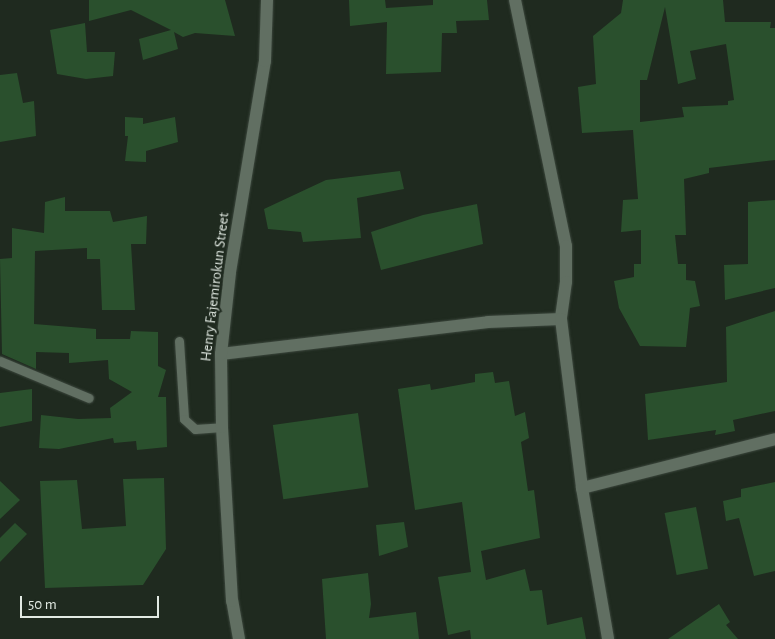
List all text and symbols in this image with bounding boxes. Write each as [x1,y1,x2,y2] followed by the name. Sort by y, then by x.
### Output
[197,211,233,363] street label: Henry Fajemirokun Street
[22,586,161,618] scale bar
[28,597,57,612] text: 50 m

